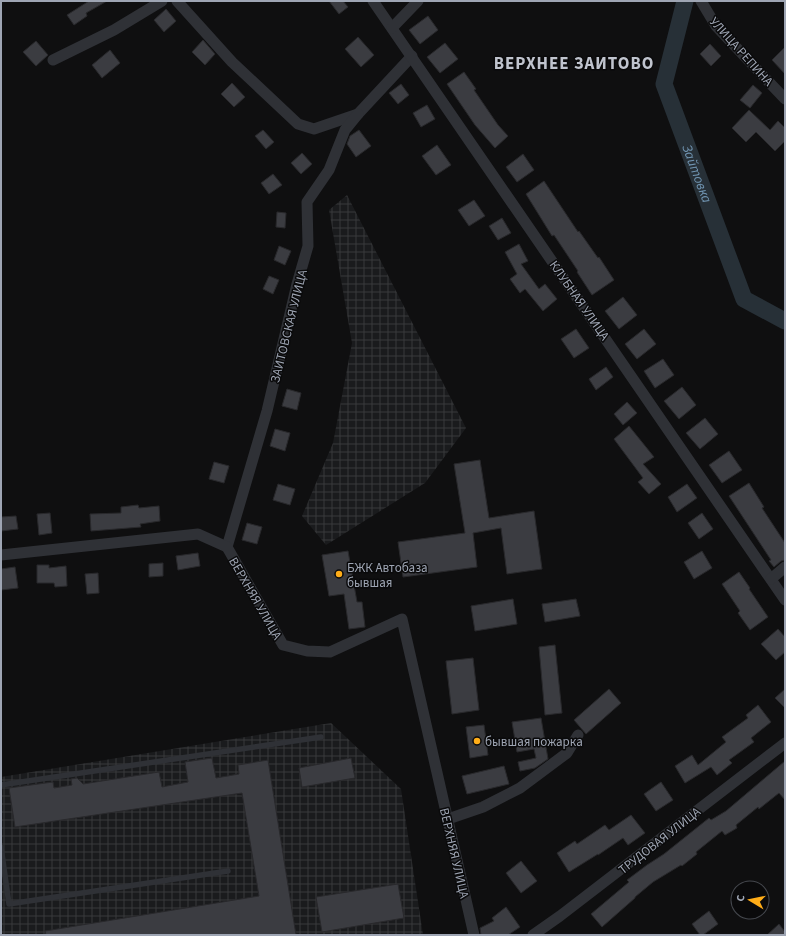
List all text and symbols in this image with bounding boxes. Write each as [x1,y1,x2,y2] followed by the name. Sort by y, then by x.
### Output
[705,13,778,91] street label: УЛИЦА РЕПИНА
[494,52,654,76] district label: ВЕРХНЕЕ ЗАИТОВО
[676,142,717,206] water label: Зайтовка
[545,257,614,345] street label: КЛУБНАЯ УЛИЦА
[266,267,312,385] street label: ЗАИТОВСКАЯ УЛИЦА
[224,554,286,644] street label: ВЕРХНЯЯ УЛИЦА
[347,559,428,592] place label: БЖК Автобаза бывшая
[334,569,344,579] marker: БЖК Автобаза бывшая
[485,733,583,751] place label: бывшая пожарка
[472,736,482,746] marker: бывшая пожарка
[615,802,705,879] street label: ТРУДОВАЯ УЛИЦА
[435,806,473,901] street label: ВЕРХНЯЯ УЛИЦА
[730,880,770,920] north arrow
[733,893,749,903] text: С

